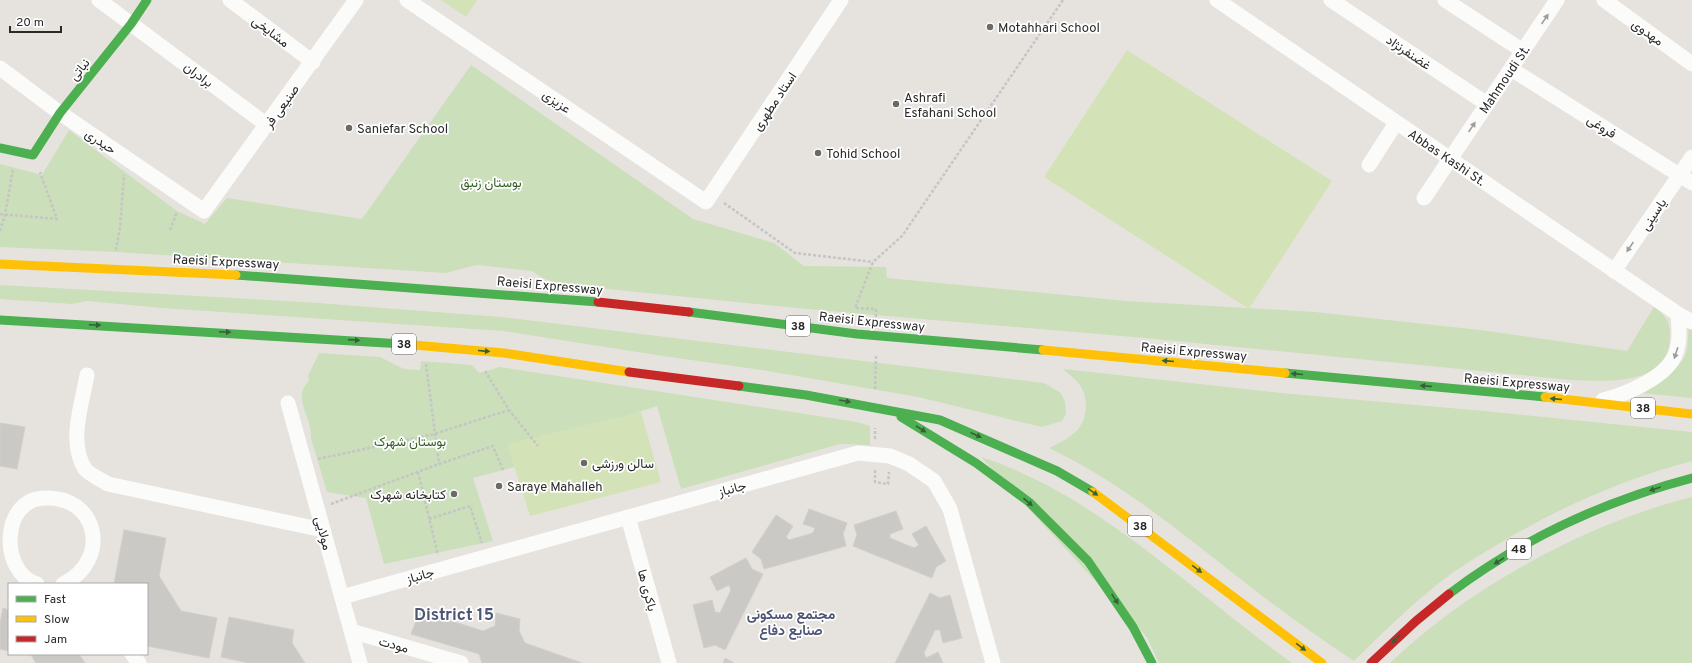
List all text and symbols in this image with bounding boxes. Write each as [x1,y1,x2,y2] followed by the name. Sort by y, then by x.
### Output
[10,8,61,34] scale bar
[248,13,292,52] street label: مشایخی
[1541,13,1548,25] one-way arrow
[16,15,44,31] text: 20 m
[1628,17,1666,50] street label: مهدوی
[998,21,1100,37] place label: Motahhari School
[985,22,995,32] marker: Motahhari School
[1383,33,1433,75] street label: غضنفرنژاد
[1477,43,1534,117] street label: Mahmoudi St.
[67,56,95,85] street label: نباتی
[180,59,216,92] street label: برادران
[750,70,801,134] street label: استاد مطهری
[261,82,304,133] street label: صنیعی فر
[539,87,573,118] street label: عزیزی
[904,91,996,122] place label: Ashrafi Esfahani School
[891,99,901,109] marker: Ashrafi Esfahani School
[1583,112,1619,143] street label: فروغی
[1468,121,1475,132] one-way arrow
[357,122,448,138] place label: Saniefar School
[344,123,354,133] marker: Saniefar School
[81,127,119,159] street label: حیدری
[1404,127,1488,190] street label: Abbas Kashi St.
[826,147,900,163] place label: Tohid School
[813,148,823,158] marker: Tohid School
[460,176,522,192] park label: بوستان زنبق
[1638,196,1671,234] street label: یاسینی
[1626,242,1634,252] one-way arrow
[172,252,280,274] street label: Raeisi Expressway
[496,274,604,300] street label: Raeisi Expressway
[818,309,926,337] street label: Raeisi Expressway
[786,316,810,336] road number: 38
[89,321,101,328] one-way arrow
[219,329,231,336] one-way arrow
[392,334,416,354] road number: 38
[348,337,360,344] one-way arrow
[1140,340,1248,366] street label: Raeisi Expressway
[1672,347,1678,359] one-way arrow
[478,348,490,355] one-way arrow
[1162,358,1174,365] one-way arrow
[1291,371,1303,377] one-way arrow
[1463,371,1571,397] street label: Raeisi Expressway
[1420,383,1433,390] one-way arrow
[1550,395,1562,402] one-way arrow
[839,398,851,404] one-way arrow
[1631,398,1655,418] road number: 38
[916,425,926,433] one-way arrow
[970,432,982,438] one-way arrow
[374,435,446,451] park label: بوستان شهرک
[592,457,654,473] place label: سالن ورزشی
[579,458,589,468] marker: سالن ورزشی
[716,478,748,502] street label: جانباز
[507,480,603,496] place label: Saraye Mahalleh
[494,481,504,491] marker: Saraye Mahalleh
[1648,486,1660,492] one-way arrow
[370,488,446,504] place label: کتابخانه شهرک
[1088,488,1098,496] one-way arrow
[449,489,459,499] marker: کتابخانه شهرک
[1023,498,1034,507] one-way arrow
[310,515,334,552] street label: مولايی
[1128,516,1152,536] road number: 38
[1507,539,1531,559] road number: 48
[1494,557,1504,565] one-way arrow
[404,565,437,589] street label: جانباز
[1192,565,1203,573] one-way arrow
[633,568,659,613] street label: باکری ها
[8,583,148,655] legend
[44,592,66,608] text: Fast
[1111,594,1119,604] one-way arrow
[414,605,494,627] district label: District 15
[747,607,836,640] district label: مجتمع مسکونی صنایع دفاع
[44,612,70,628] text: Slow
[44,632,67,648] text: Jam
[377,634,410,658] street label: مودت
[1391,635,1401,644] one-way arrow
[1296,643,1307,651] one-way arrow

